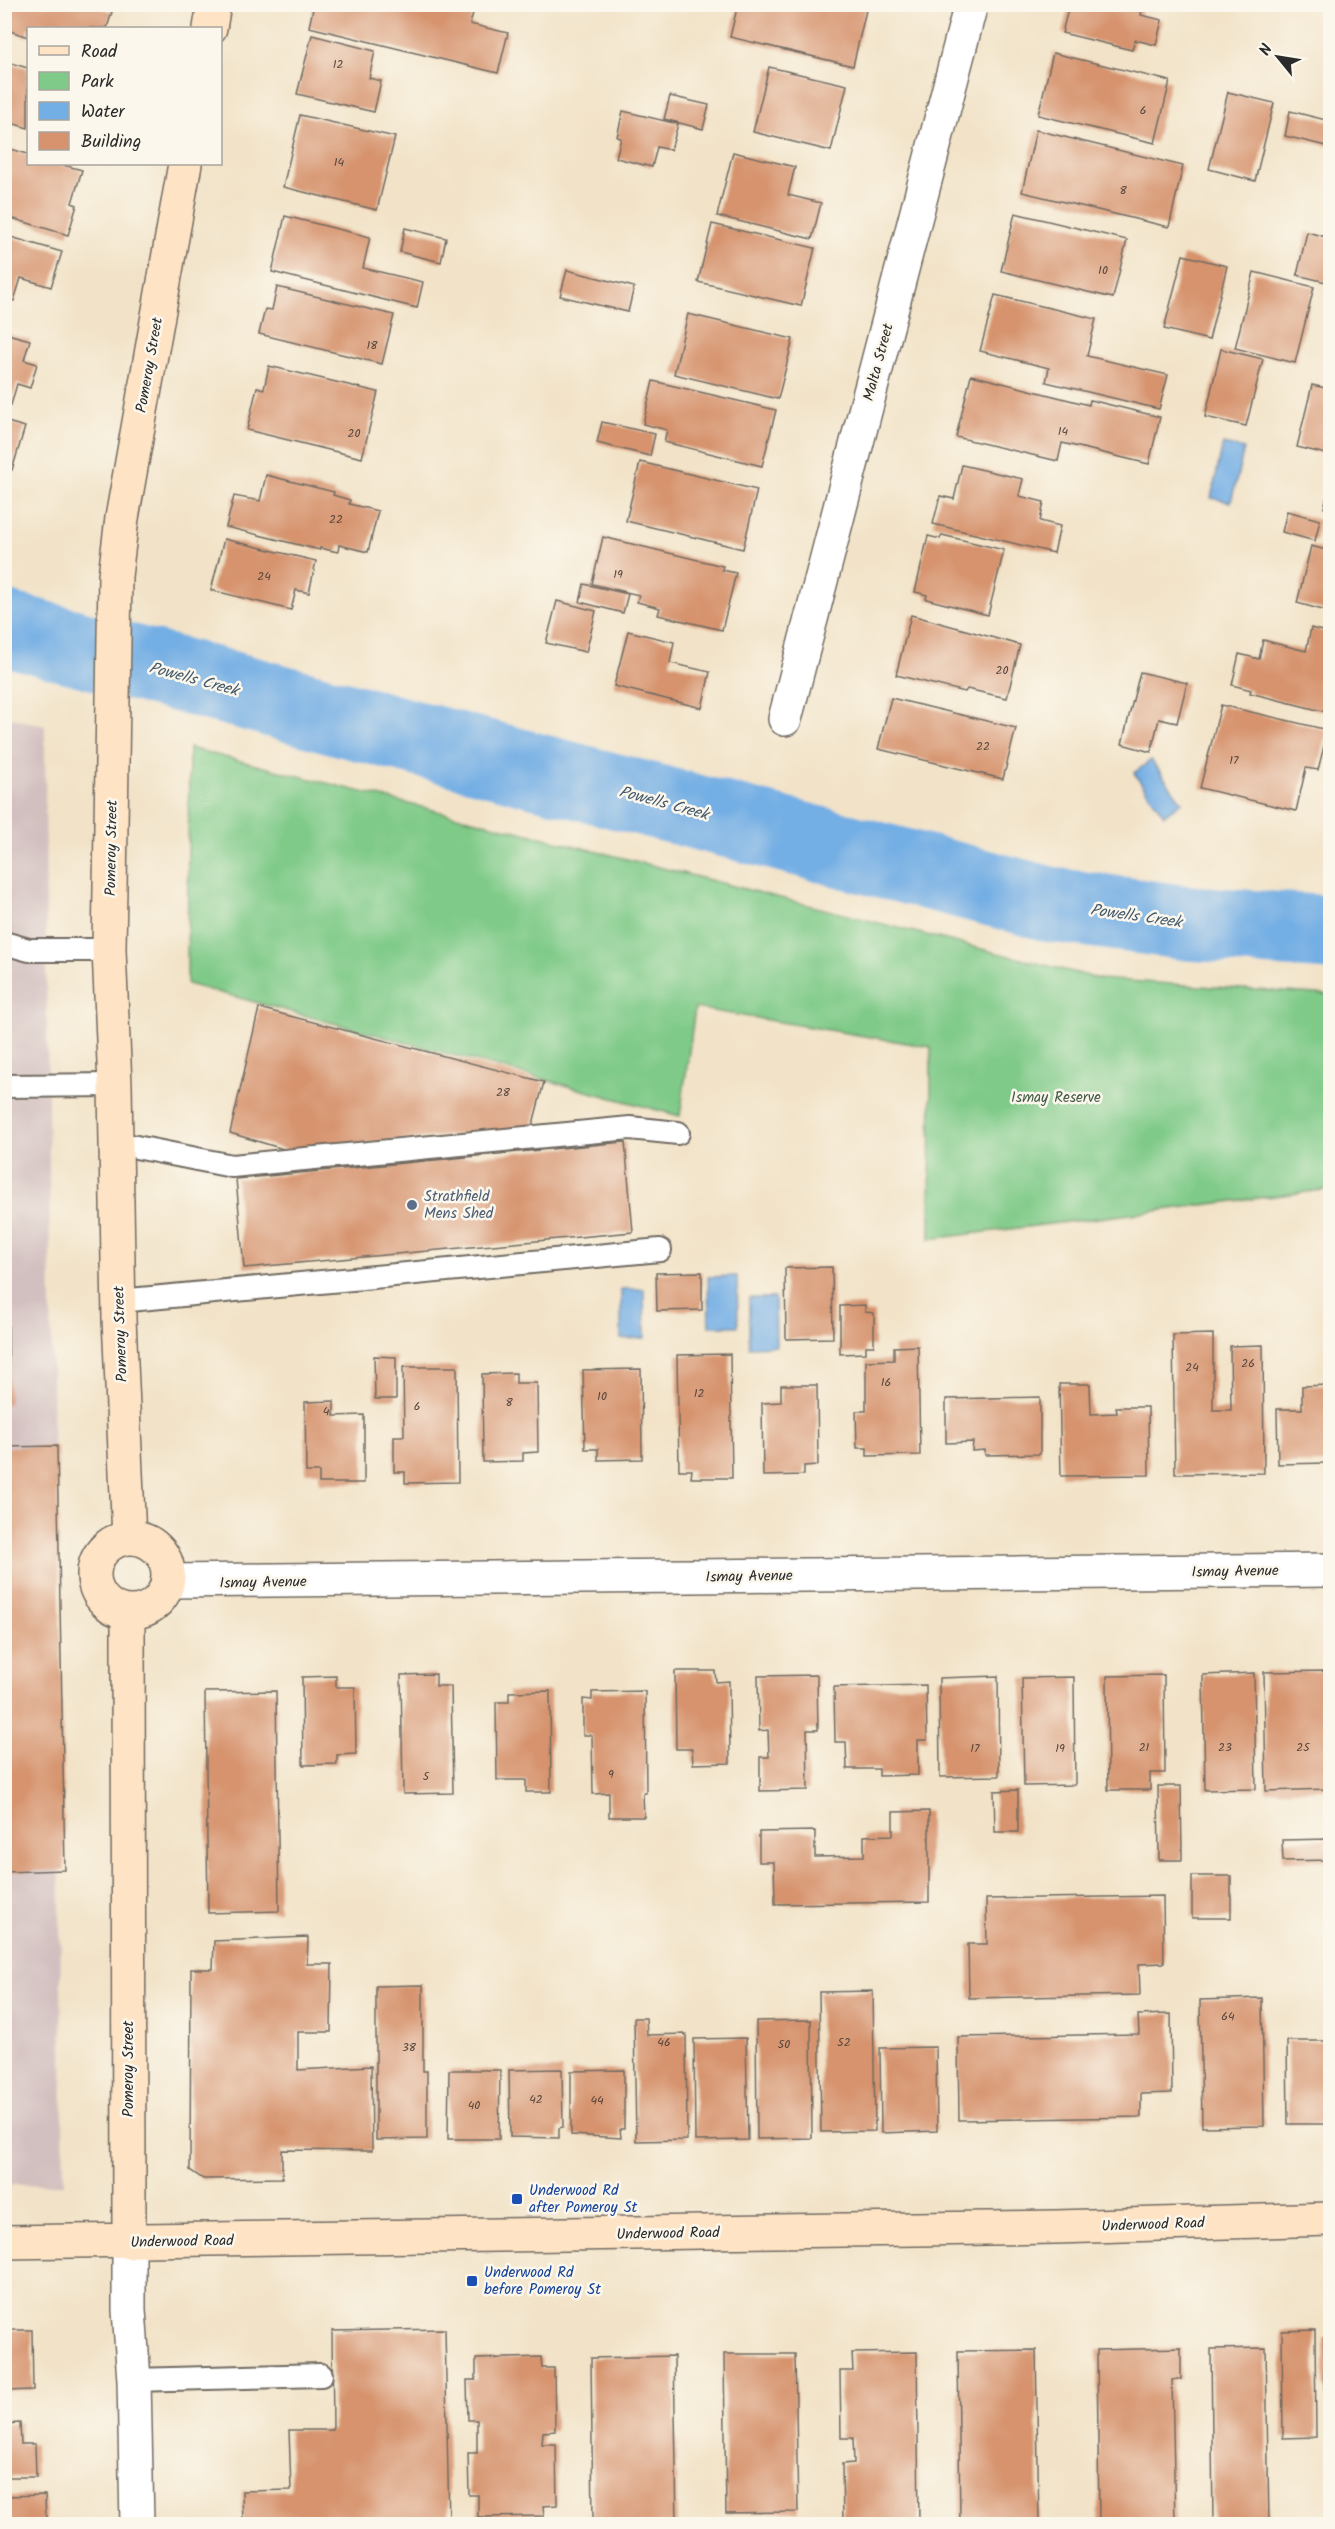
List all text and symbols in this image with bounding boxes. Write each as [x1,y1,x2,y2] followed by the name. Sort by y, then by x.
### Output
[27,27,222,165] legend
[1248,27,1308,87] north arrow
[81,38,118,67] text: Road
[1253,40,1280,61] text: N
[333,55,343,74] house number: 12
[81,68,114,97] text: Park
[81,98,126,127] text: Water
[1140,101,1146,120] house number: 6
[81,128,141,157] text: Building
[334,153,345,172] house number: 14
[1119,181,1127,200] house number: 8
[1098,261,1108,280] house number: 10
[130,315,170,415] street label: Pomeroy Street
[857,321,901,404] street label: Malta Street
[367,336,378,355] house number: 18
[1058,422,1069,441] house number: 14
[348,424,360,443] house number: 20
[329,510,343,529] house number: 22
[613,565,623,584] house number: 19
[257,567,271,586] house number: 24
[146,655,244,704] water label: Powells Creek
[996,661,1008,680] house number: 20
[976,737,990,756] house number: 22
[1229,751,1239,770] house number: 17
[616,779,714,828] water label: Powells Creek
[99,799,125,896] street label: Pomeroy Street
[1089,898,1185,936] water label: Powells Creek
[496,1083,511,1102] house number: 28
[1011,1086,1101,1110] park label: Ismay Reserve
[424,1185,494,1226] place label: Strathfield Mens Shed
[405,1198,419,1212] marker: Strathfield Mens Shed
[107,1285,135,1383] street label: Pomeroy Street
[1241,1354,1255,1373] house number: 26
[1185,1358,1199,1377] house number: 24
[881,1373,891,1392] house number: 16
[694,1384,704,1403] house number: 12
[597,1387,607,1406] house number: 10
[505,1393,513,1412] house number: 8
[414,1397,420,1416] house number: 6
[323,1402,330,1421] house number: 4
[1191,1559,1279,1585] street label: Ismay Avenue
[705,1564,793,1590] street label: Ismay Avenue
[219,1570,307,1596] street label: Ismay Avenue
[1139,1738,1150,1757] house number: 21
[1218,1738,1232,1757] house number: 23
[1296,1738,1311,1757] house number: 25
[970,1739,980,1758] house number: 17
[1055,1739,1065,1758] house number: 19
[608,1765,614,1784] house number: 9
[423,1767,431,1786] house number: 5
[1221,2007,1235,2026] house number: 64
[117,2021,141,2117] street label: Pomeroy Street
[657,2033,671,2052] house number: 46
[837,2033,851,2052] house number: 52
[778,2035,790,2054] house number: 50
[402,2038,417,2057] house number: 38
[529,2090,543,2109] house number: 42
[590,2091,604,2110] house number: 44
[468,2096,480,2115] house number: 40
[529,2179,638,2220] place label: Underwood Rd after Pomeroy St
[510,2192,524,2206] marker: Underwood Rd after Pomeroy St
[1101,2211,1206,2239] street label: Underwood Road
[616,2221,720,2247] street label: Underwood Road
[130,2229,234,2255] street label: Underwood Road
[484,2261,601,2302] place label: Underwood Rd before Pomeroy St
[465,2274,479,2288] marker: Underwood Rd before Pomeroy St

